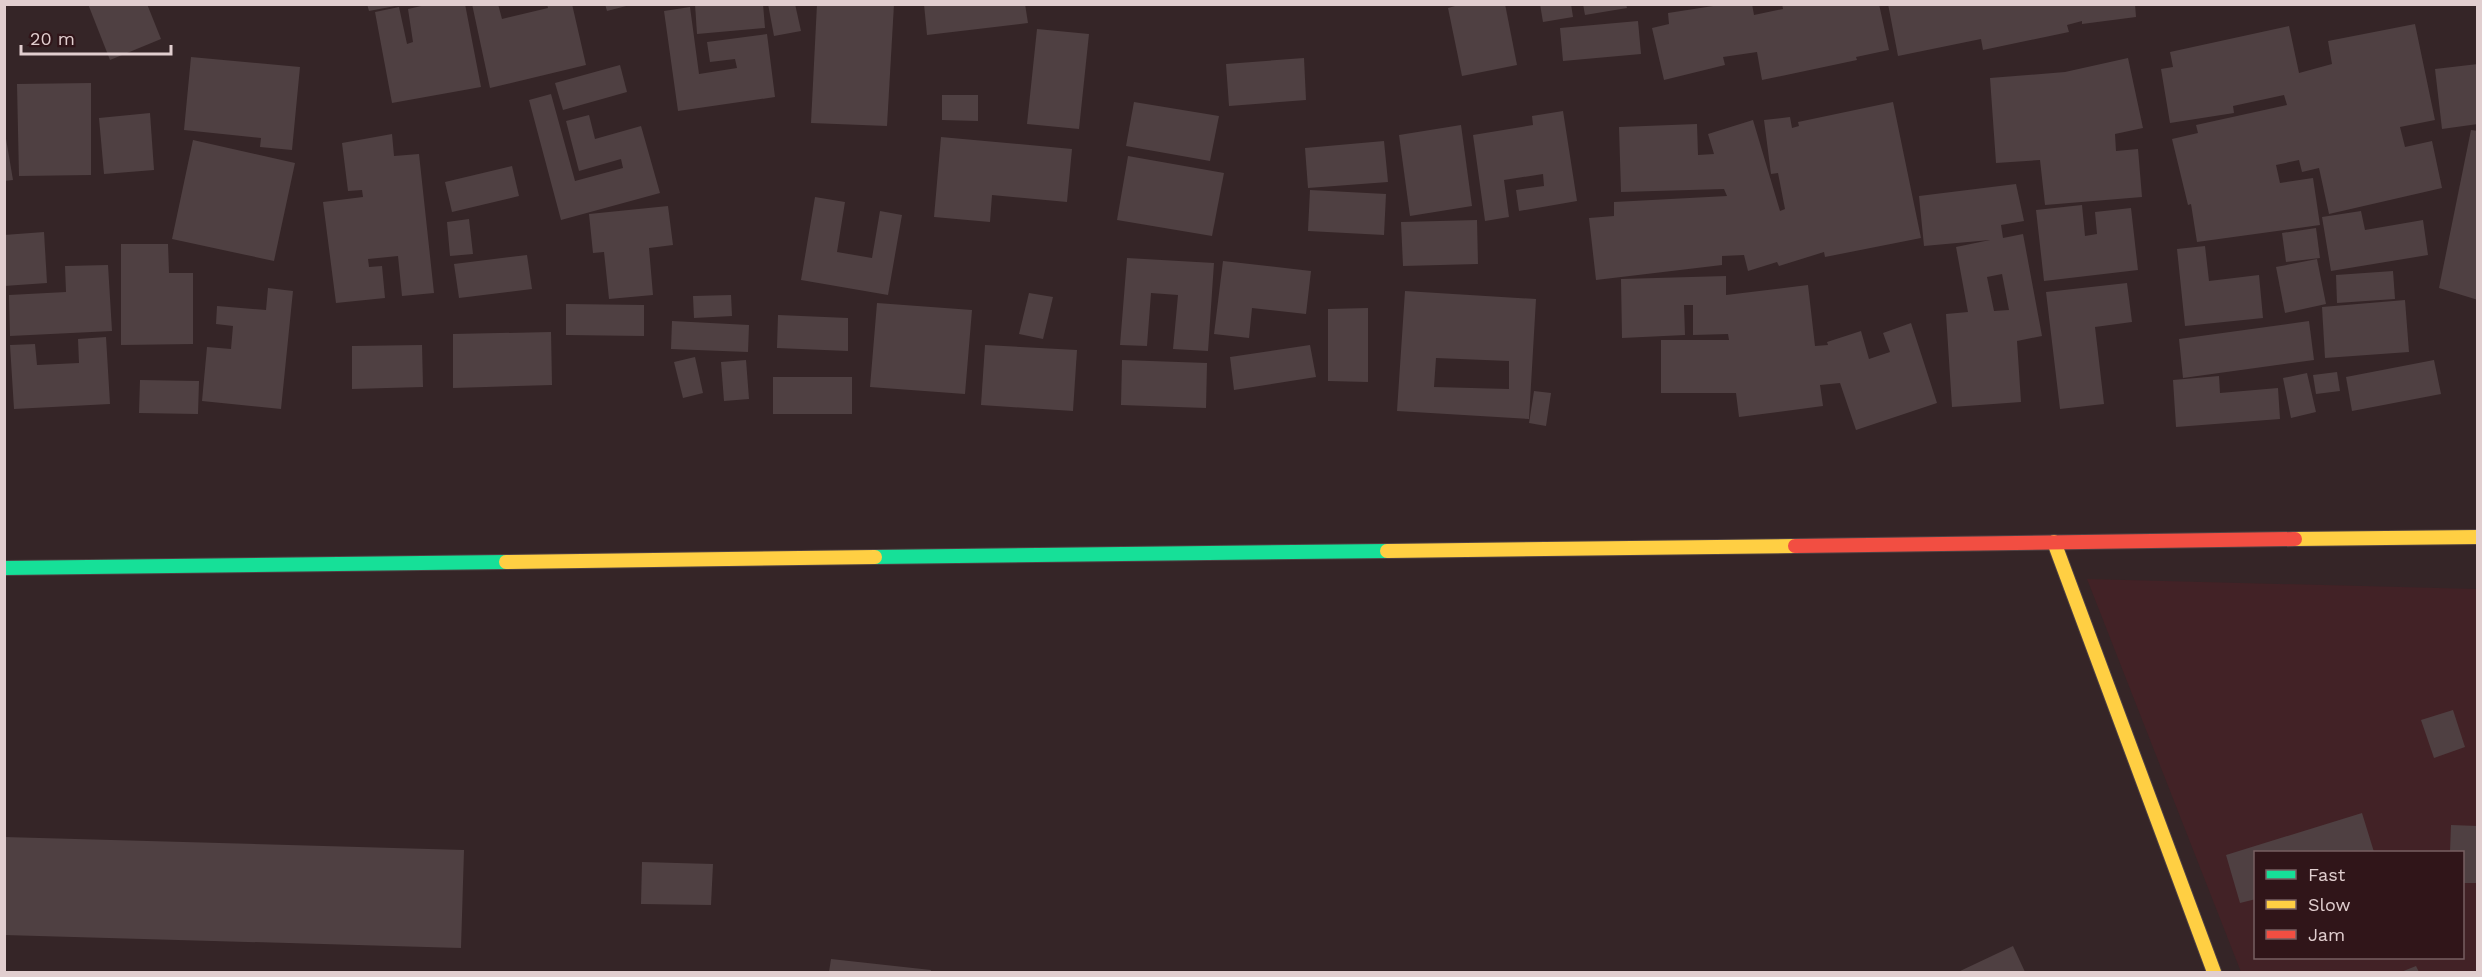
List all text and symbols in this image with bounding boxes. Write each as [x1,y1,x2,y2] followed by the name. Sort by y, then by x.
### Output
[21,18,171,56] scale bar
[30,28,75,49] text: 20 m
[2254,851,2464,959] legend
[2308,864,2346,885] text: Fast
[2308,894,2351,915] text: Slow
[2308,924,2345,945] text: Jam

